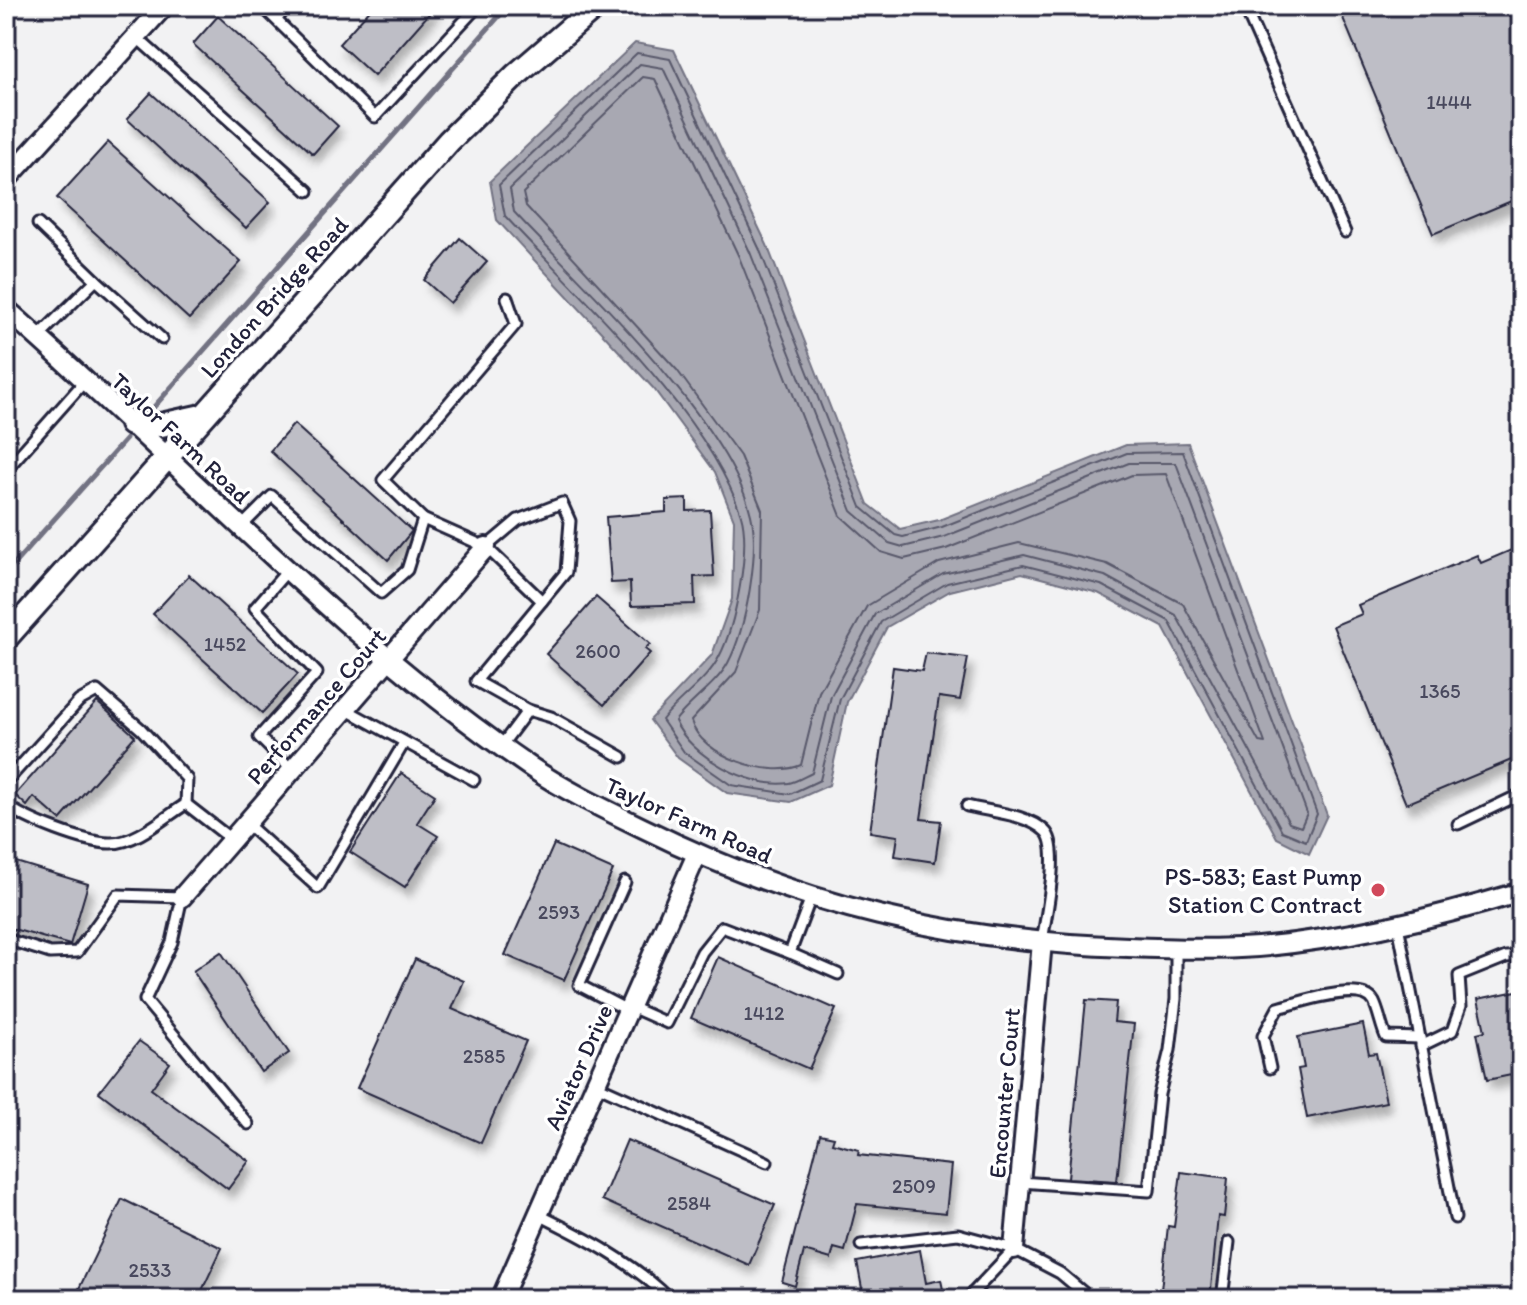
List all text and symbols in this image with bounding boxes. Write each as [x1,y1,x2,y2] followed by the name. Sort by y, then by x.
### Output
[1426,90,1472,114] house number: 1444
[194,210,354,384] street label: London Bridge Road
[105,366,257,510] street label: Taylor Farm Road
[240,622,392,790] street label: Performance Court
[204,632,247,656] house number: 1452
[575,639,621,663] house number: 2600
[1419,679,1461,703] house number: 1365
[601,770,777,870] street label: Taylor Farm Road
[1164,862,1362,919] place label: PS-583; East Pump Station C Contract
[1369,881,1387,899] marker: PS-583; East Pump Station C Contract
[538,900,580,924] house number: 2593
[537,1000,619,1134] street label: Aviator Drive
[743,1001,785,1025] house number: 1412
[982,1007,1026,1179] street label: Encounter Court
[463,1044,505,1068] house number: 2585
[892,1174,936,1198] house number: 2509
[667,1191,711,1215] house number: 2584
[129,1258,172,1282] house number: 2533

